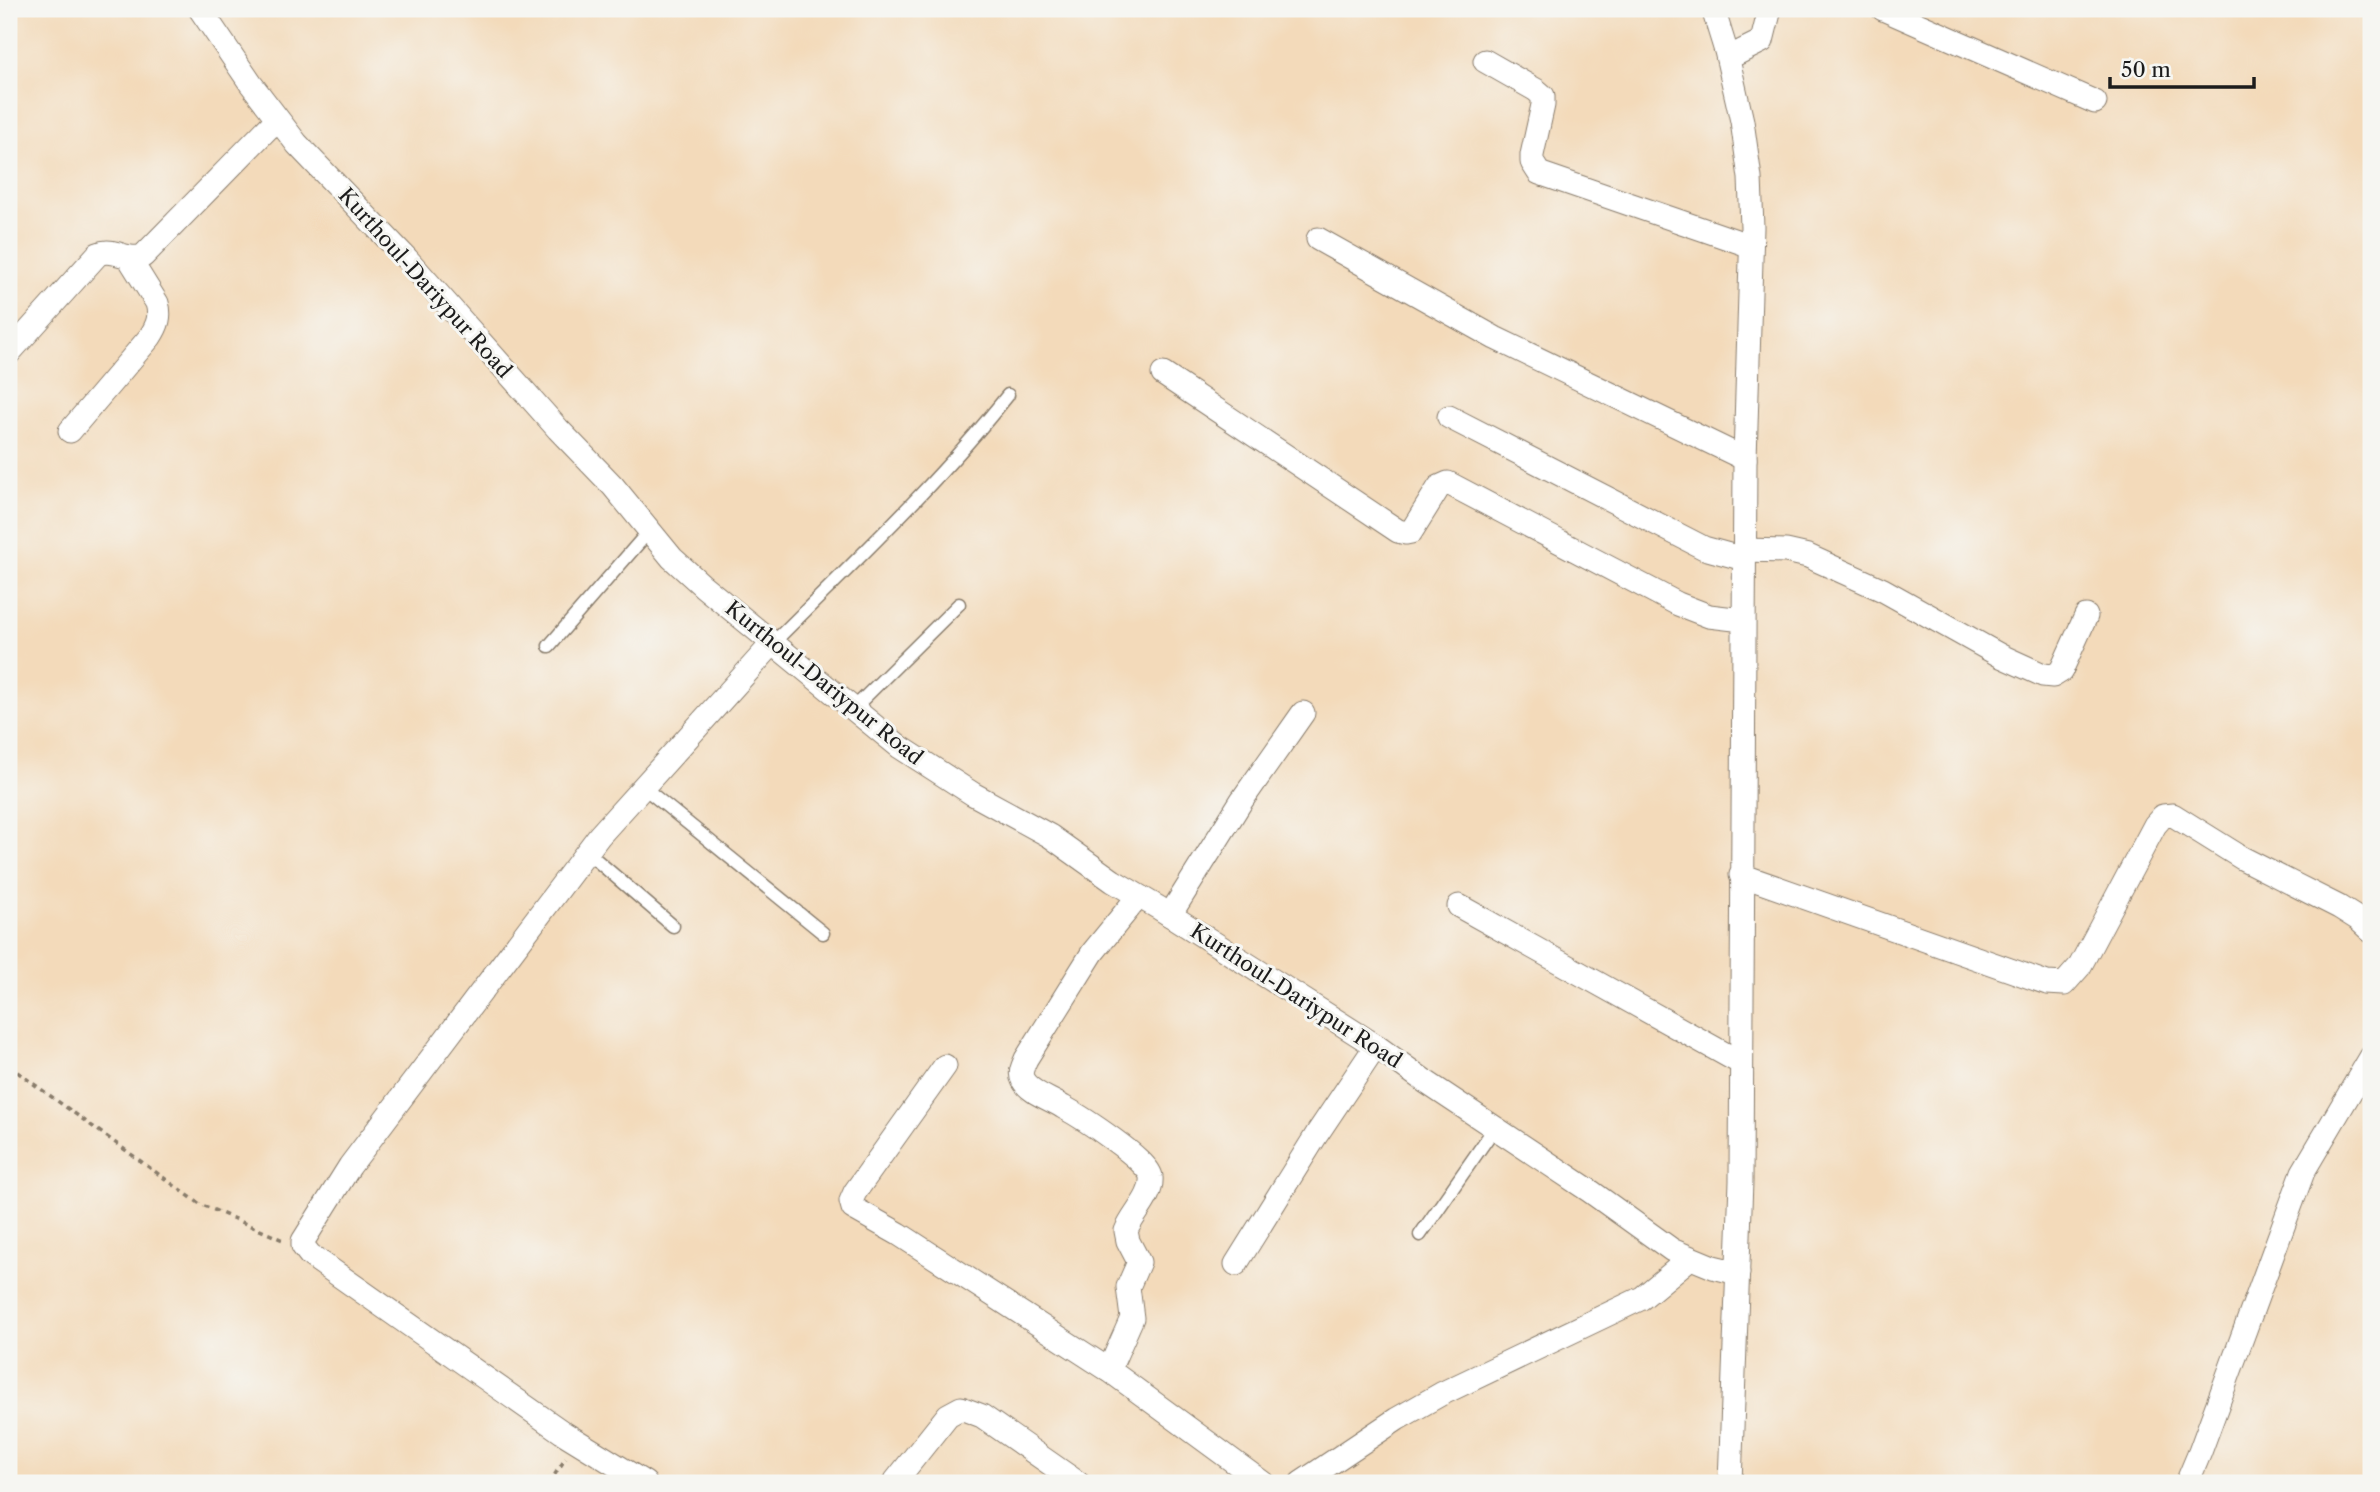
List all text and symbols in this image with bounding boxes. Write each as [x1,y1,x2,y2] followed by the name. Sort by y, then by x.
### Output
[2110,46,2254,90] scale bar
[2121,57,2171,82] text: 50 m
[334,183,517,383] street label: Kurthoul-Dariypur Road
[721,595,928,770] street label: Kurthoul-Dariypur Road
[1186,918,1407,1073] street label: Kurthoul-Dariypur Road

